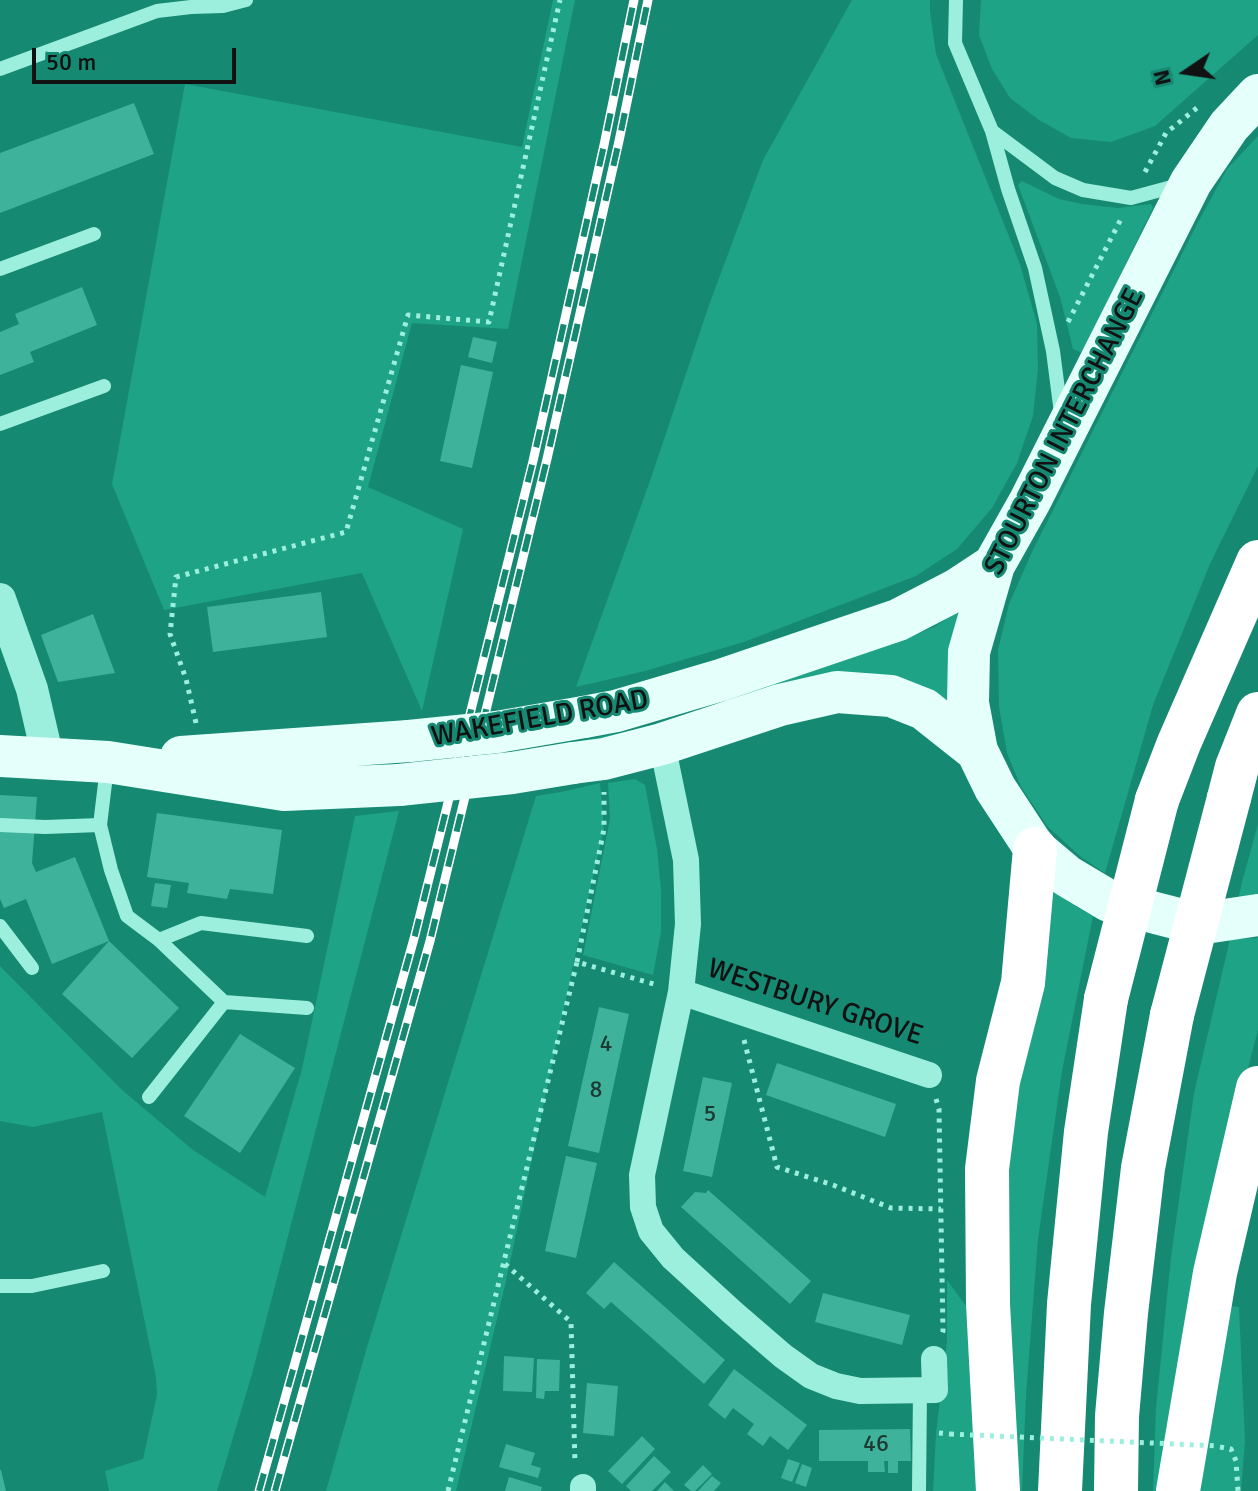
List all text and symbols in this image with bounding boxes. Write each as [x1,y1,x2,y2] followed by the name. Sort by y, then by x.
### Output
[36,32,240,82] scale bar
[1146,32,1226,112] north arrow
[46,47,96,77] text: 50 m
[1147,67,1177,88] text: N
[978,283,1152,581] street label: STOURTON INTERCHANGE
[429,683,651,755] street label: WAKEFIELD ROAD
[703,952,927,1054] street label: WESTBURY GROVE
[600,1031,612,1059] house number: 4
[590,1077,602,1105] house number: 8
[704,1101,716,1129] house number: 5
[863,1431,889,1459] house number: 46

